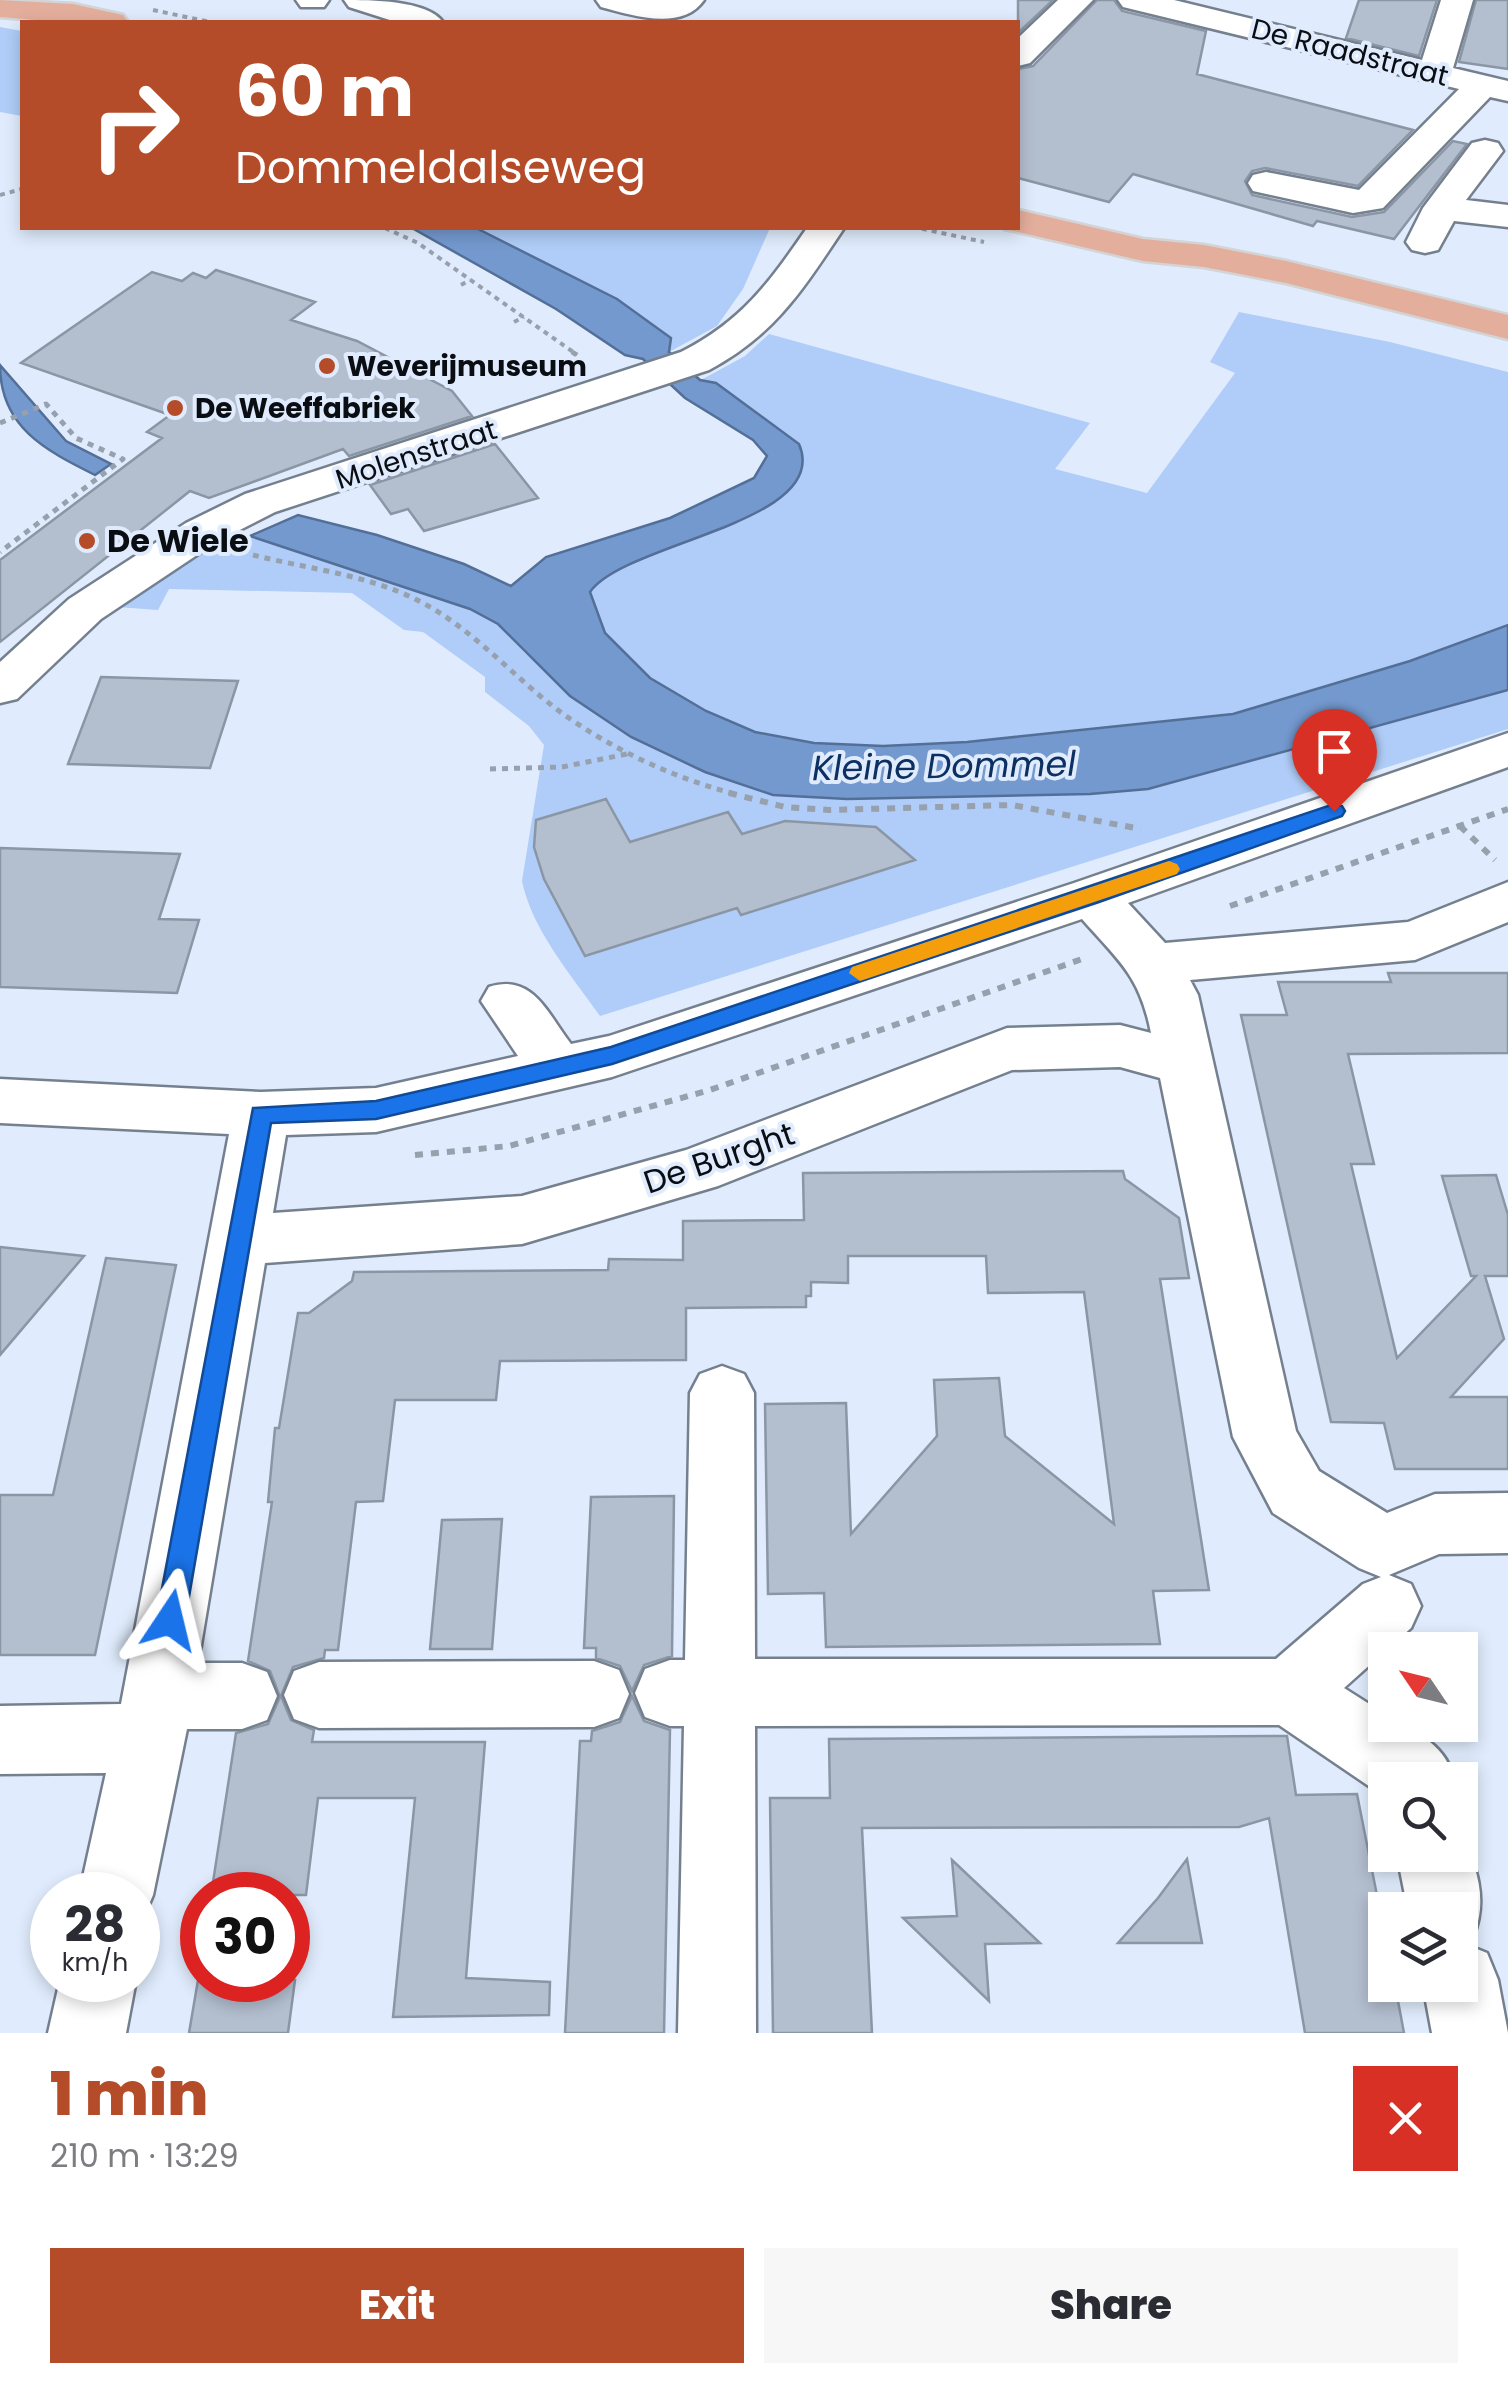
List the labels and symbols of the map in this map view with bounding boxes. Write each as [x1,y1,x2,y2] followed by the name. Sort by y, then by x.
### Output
[1247,9,1452,96] street label: De Raadstraat
[347,347,587,386] place label: Weverijmuseum
[316,355,338,377] marker: Weverijmuseum
[195,389,416,428] place label: De Weeffabriek
[164,397,186,419] marker: De Weeffabriek
[330,410,502,499] street label: Molenstraat
[107,518,249,563] place label: De Wiele
[76,530,98,552] marker: De Wiele
[1292,709,1377,812] pin
[812,739,1077,792] water label: Kleine Dommel
[637,1111,800,1204] street label: De Burght
[118,1568,222,1672] position arrow
[1368,1632,1478,1742] north arrow
[180,1872,310,2002] speed limit sign: 30

